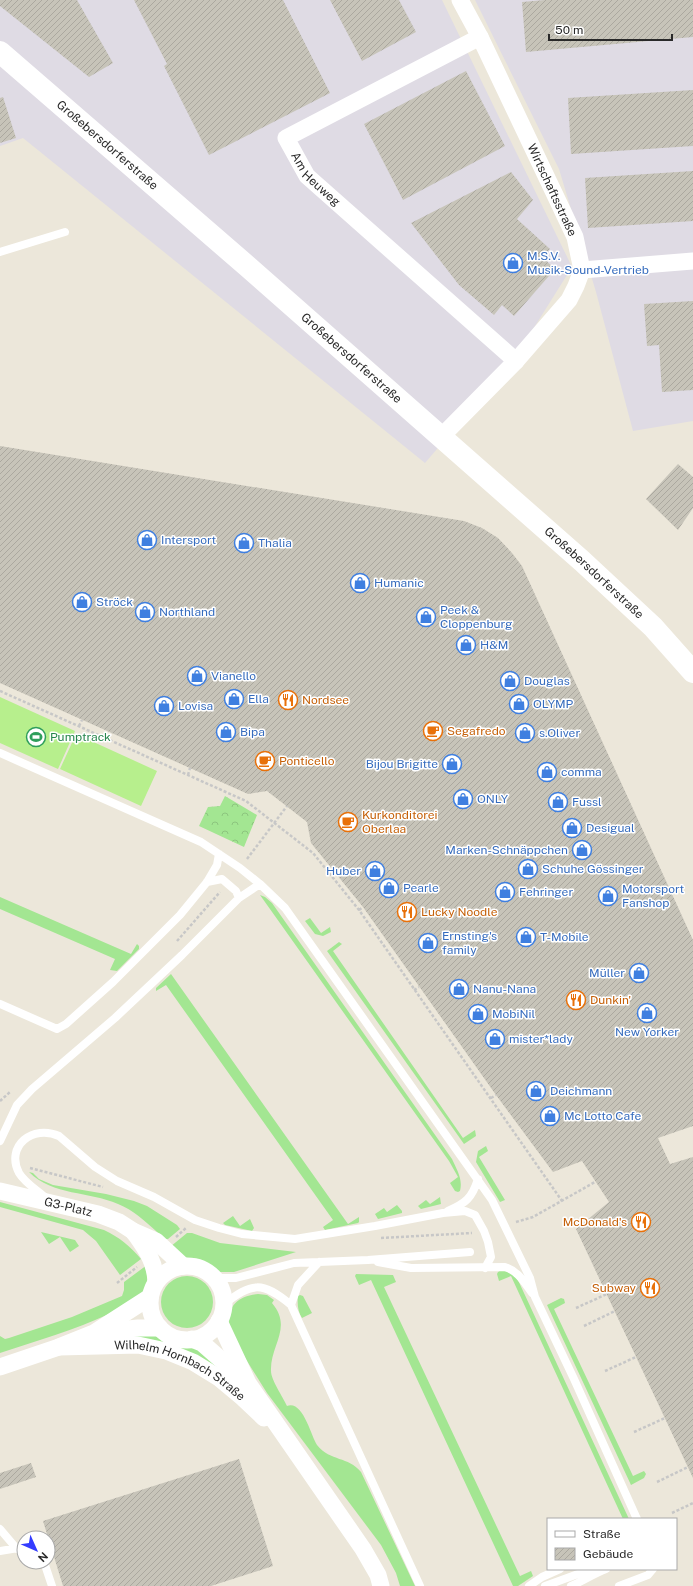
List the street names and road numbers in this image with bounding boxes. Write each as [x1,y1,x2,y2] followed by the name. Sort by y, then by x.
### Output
[54,97,161,193] street label: Großebersdorferstraße
[524,142,580,239] street label: Wirtschaftsstraße
[288,150,343,209] street label: Am Heuweg
[298,310,405,406] street label: Großebersdorferstraße
[541,524,647,622] street label: Großebersdorferstraße
[43,1195,94,1219] street label: G3-Platz
[114,1338,248,1404] street label: Wilhelm Hornbach Straße

